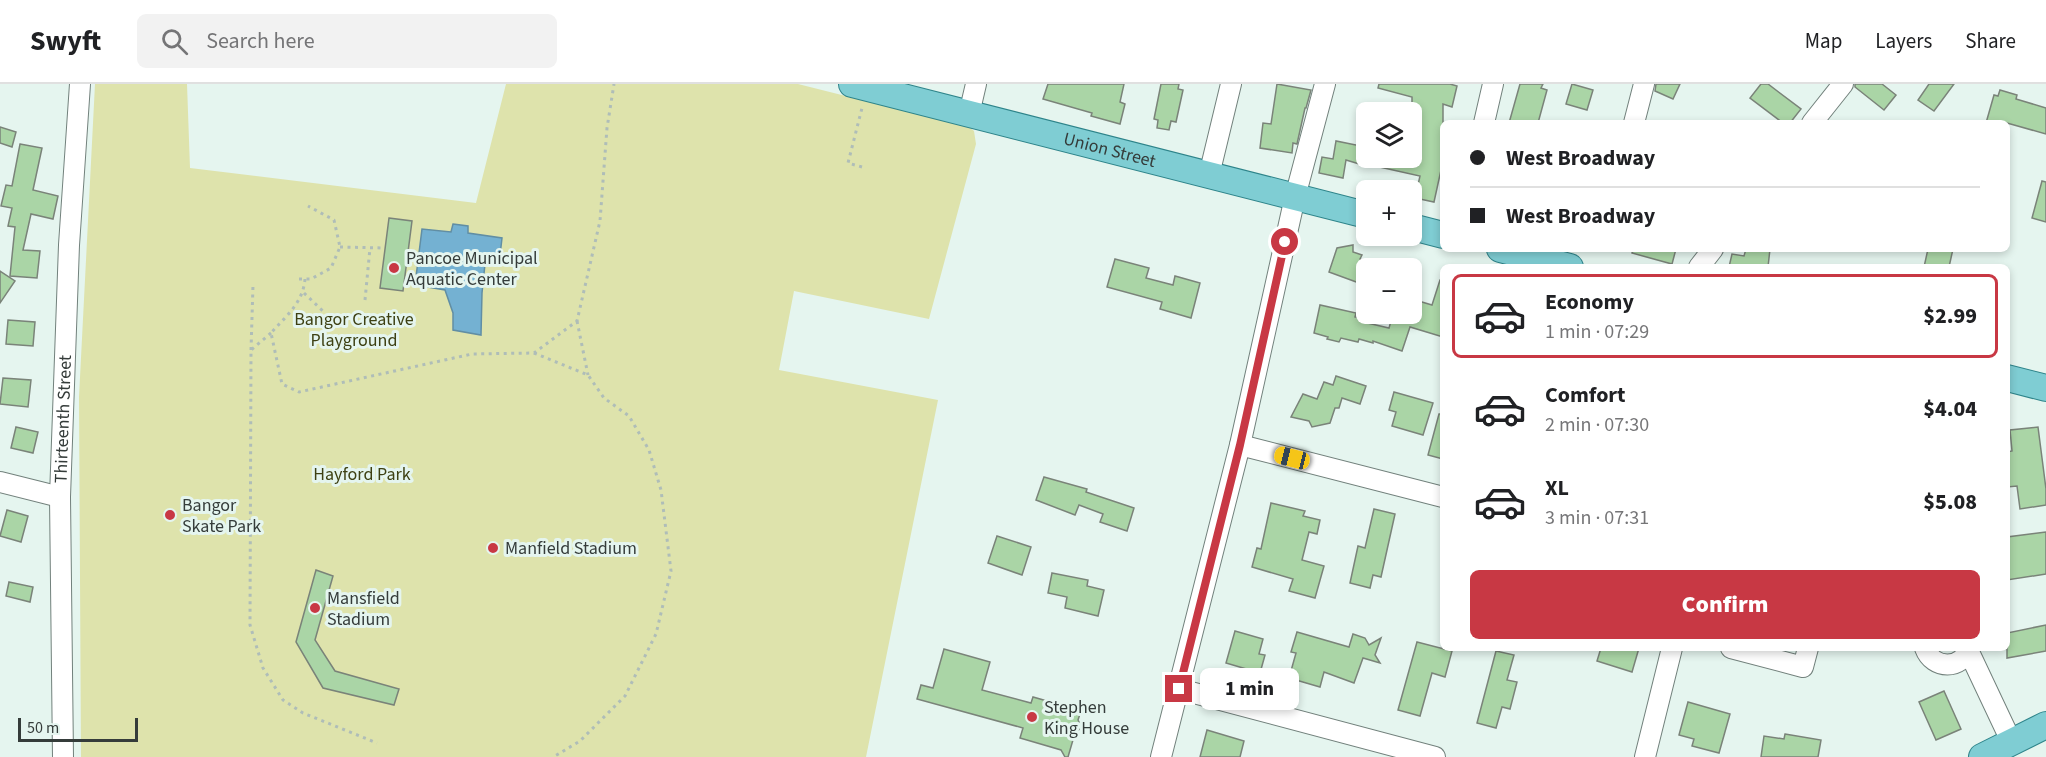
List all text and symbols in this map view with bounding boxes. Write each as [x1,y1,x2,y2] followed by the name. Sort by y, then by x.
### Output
[137,14,557,68] search box
[30,21,101,61] text: Swyft
[158,25,191,58] icon: search
[206,25,315,57] text: Search here
[1805,26,1842,56] text: Map
[1875,26,1932,56] text: Layers
[1965,26,2016,56] text: Share
[1356,102,1422,324] map controls
[1356,102,1422,168] button: layers
[1061,126,1158,174] street label: Union Street
[1506,142,1655,174] text: West Broadway
[1356,180,1422,246] button: +
[1506,200,1655,232] text: West Broadway
[1271,228,1298,255] route start
[406,246,538,292] place label: Pancoe Municipal Aquatic Center
[1356,258,1422,324] button: −
[387,261,401,275] marker: Pancoe Municipal Aquatic Center
[1545,286,1634,318] text: Economy
[1473,289,1527,343] icon: car
[1923,300,1977,332] text: $2.99
[294,307,414,353] park label: Bangor Creative Playground
[1545,318,1649,346] text: 1 min · 07:29
[49,354,78,484] street label: Thirteenth Street
[1545,379,1626,411] text: Comfort
[1473,382,1527,436] icon: car
[1923,393,1977,425] text: $4.04
[1545,411,1649,439] text: 2 min · 07:30
[1272,445,1312,471] car
[313,462,411,487] park label: Hayford Park
[1545,472,1569,504] text: XL
[1473,475,1527,529] icon: car
[1923,486,1977,518] text: $5.08
[182,493,261,539] place label: Bangor Skate Park
[1545,504,1649,532] text: 3 min · 07:31
[163,508,177,522] marker: Bangor Skate Park
[505,536,637,561] place label: Manfield Stadium
[486,541,500,555] marker: Manfield Stadium
[1470,570,1980,639] button: Confirm
[327,586,400,632] place label: Mansfield Stadium
[308,601,322,615] marker: Mansfield Stadium
[1200,668,1299,710] callout: 1 min
[1165,675,1192,702] route end
[1225,675,1274,703] text: 1 min
[1044,695,1129,741] place label: Stephen King House
[1025,710,1039,724] marker: Stephen King House
[18,715,138,742] scale bar
[27,717,59,739] text: 50 m

